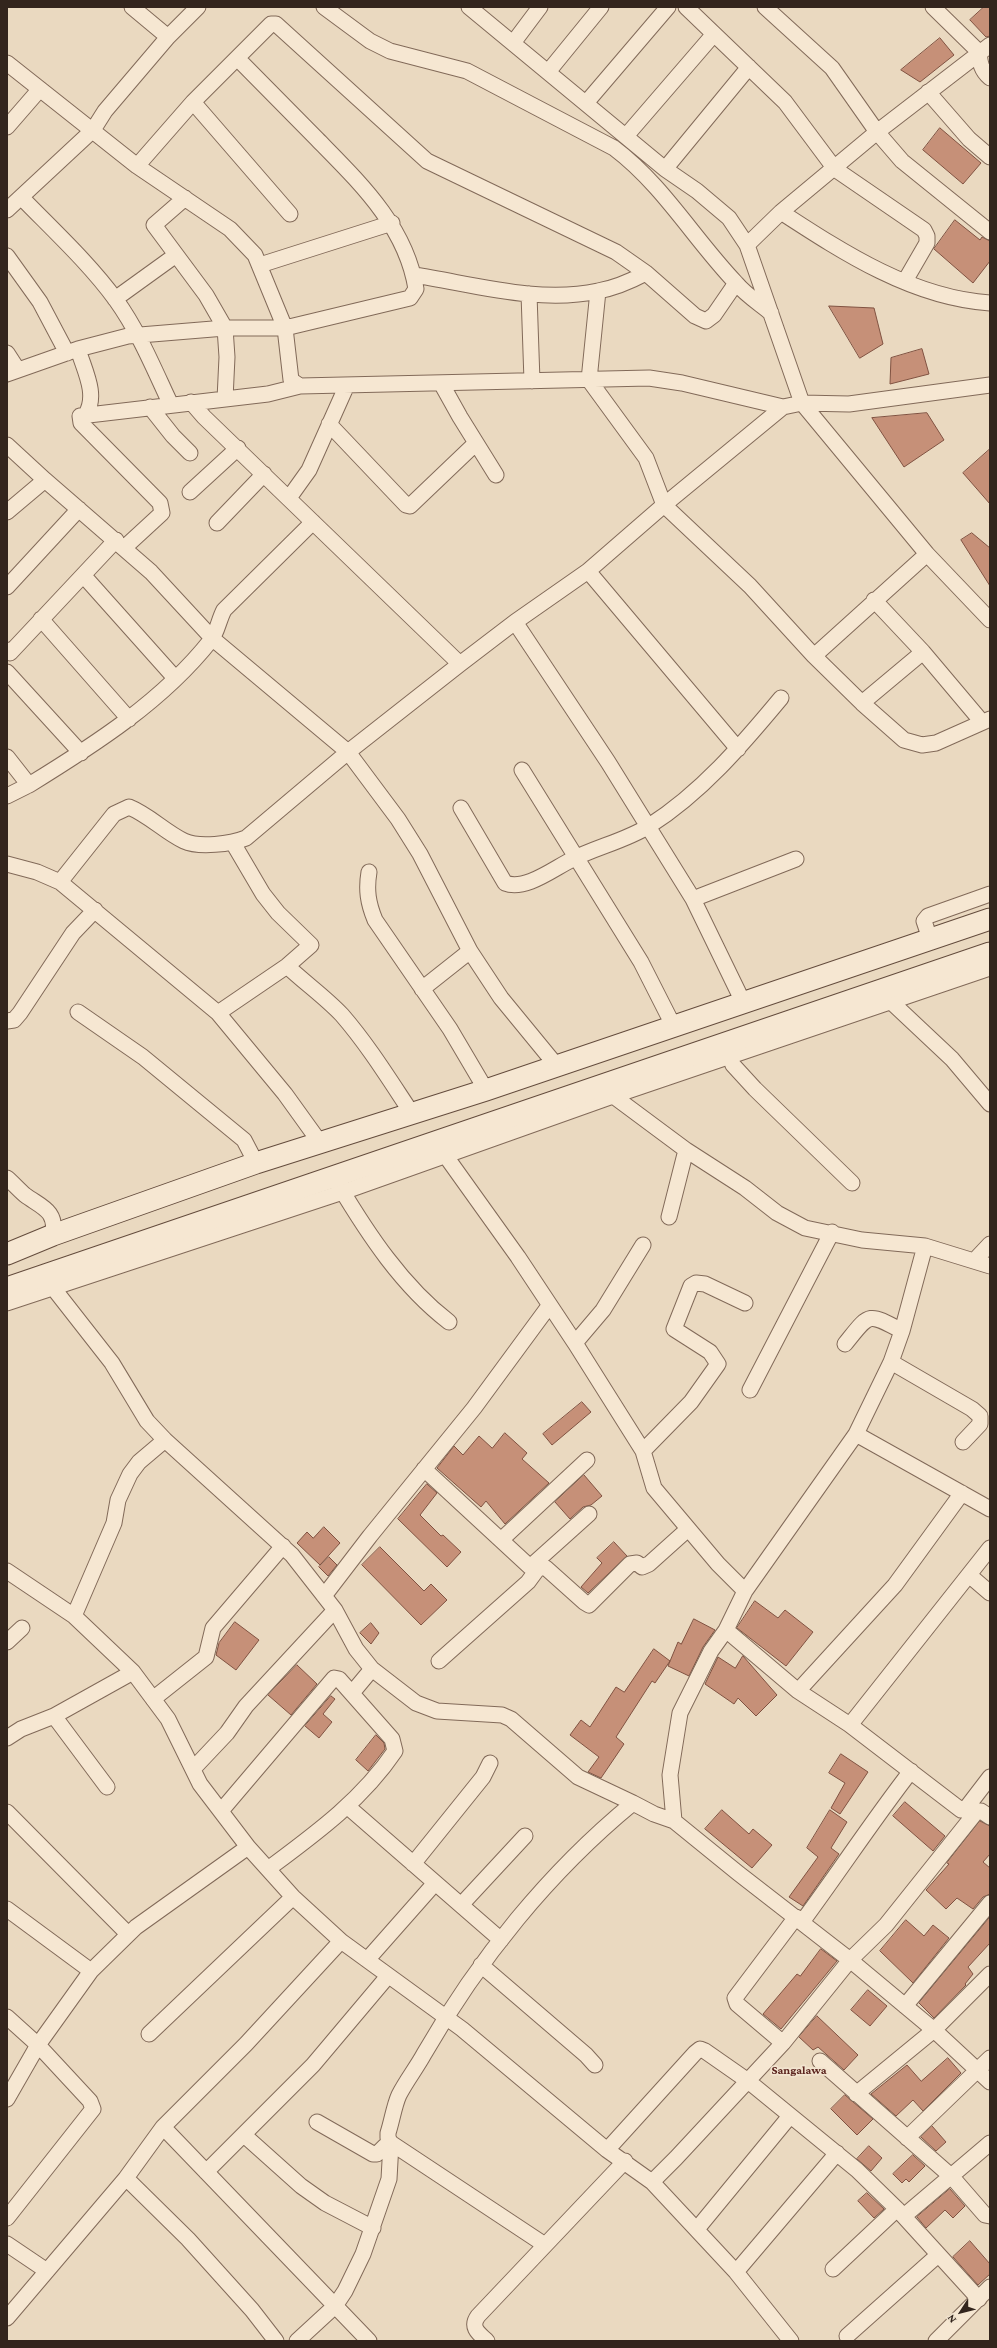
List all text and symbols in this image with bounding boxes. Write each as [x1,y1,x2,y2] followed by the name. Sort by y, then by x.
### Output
[771,2063,827,2077] district label: Sangalawa
[941,2292,981,2332] north arrow
[944,2312,958,2326] text: N

